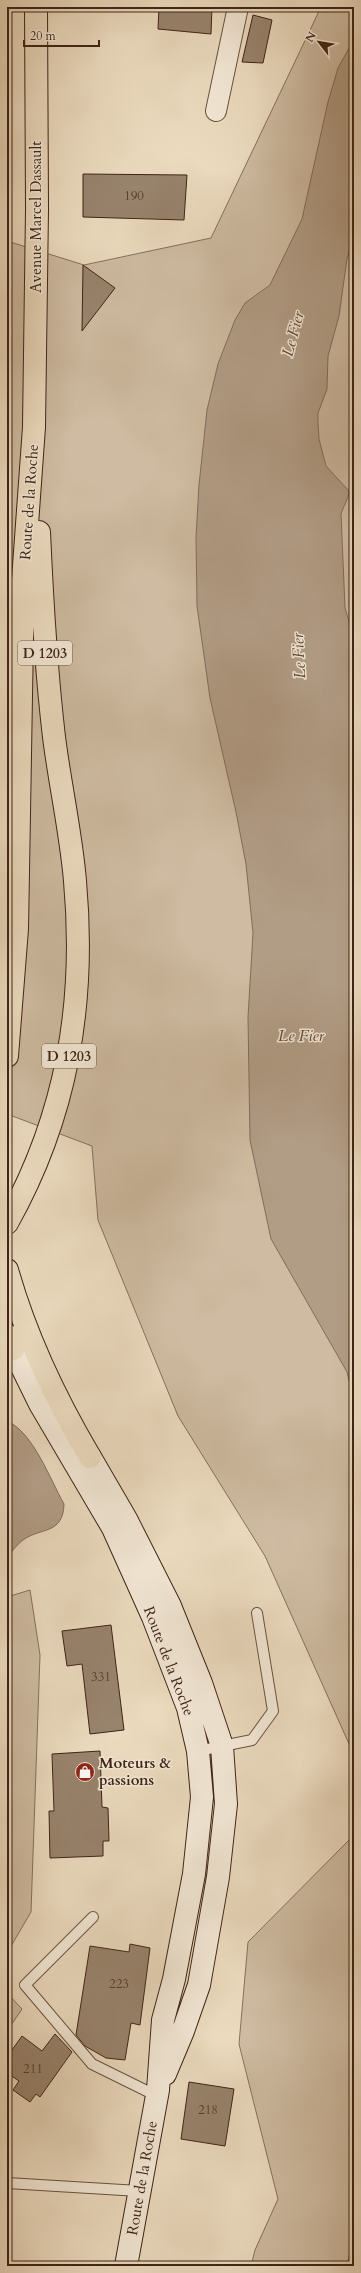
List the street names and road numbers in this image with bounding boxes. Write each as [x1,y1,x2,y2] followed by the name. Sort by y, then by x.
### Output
[26,141,46,293] street label: Avenue Marcel Dassault
[15,443,43,560] street label: Route de la Roche
[18,641,72,665] road number: D 1203
[42,1044,96,1068] road number: D 1203
[139,1603,199,1719] street label: Route de la Roche
[122,2119,162,2237] street label: Route de la Roche

